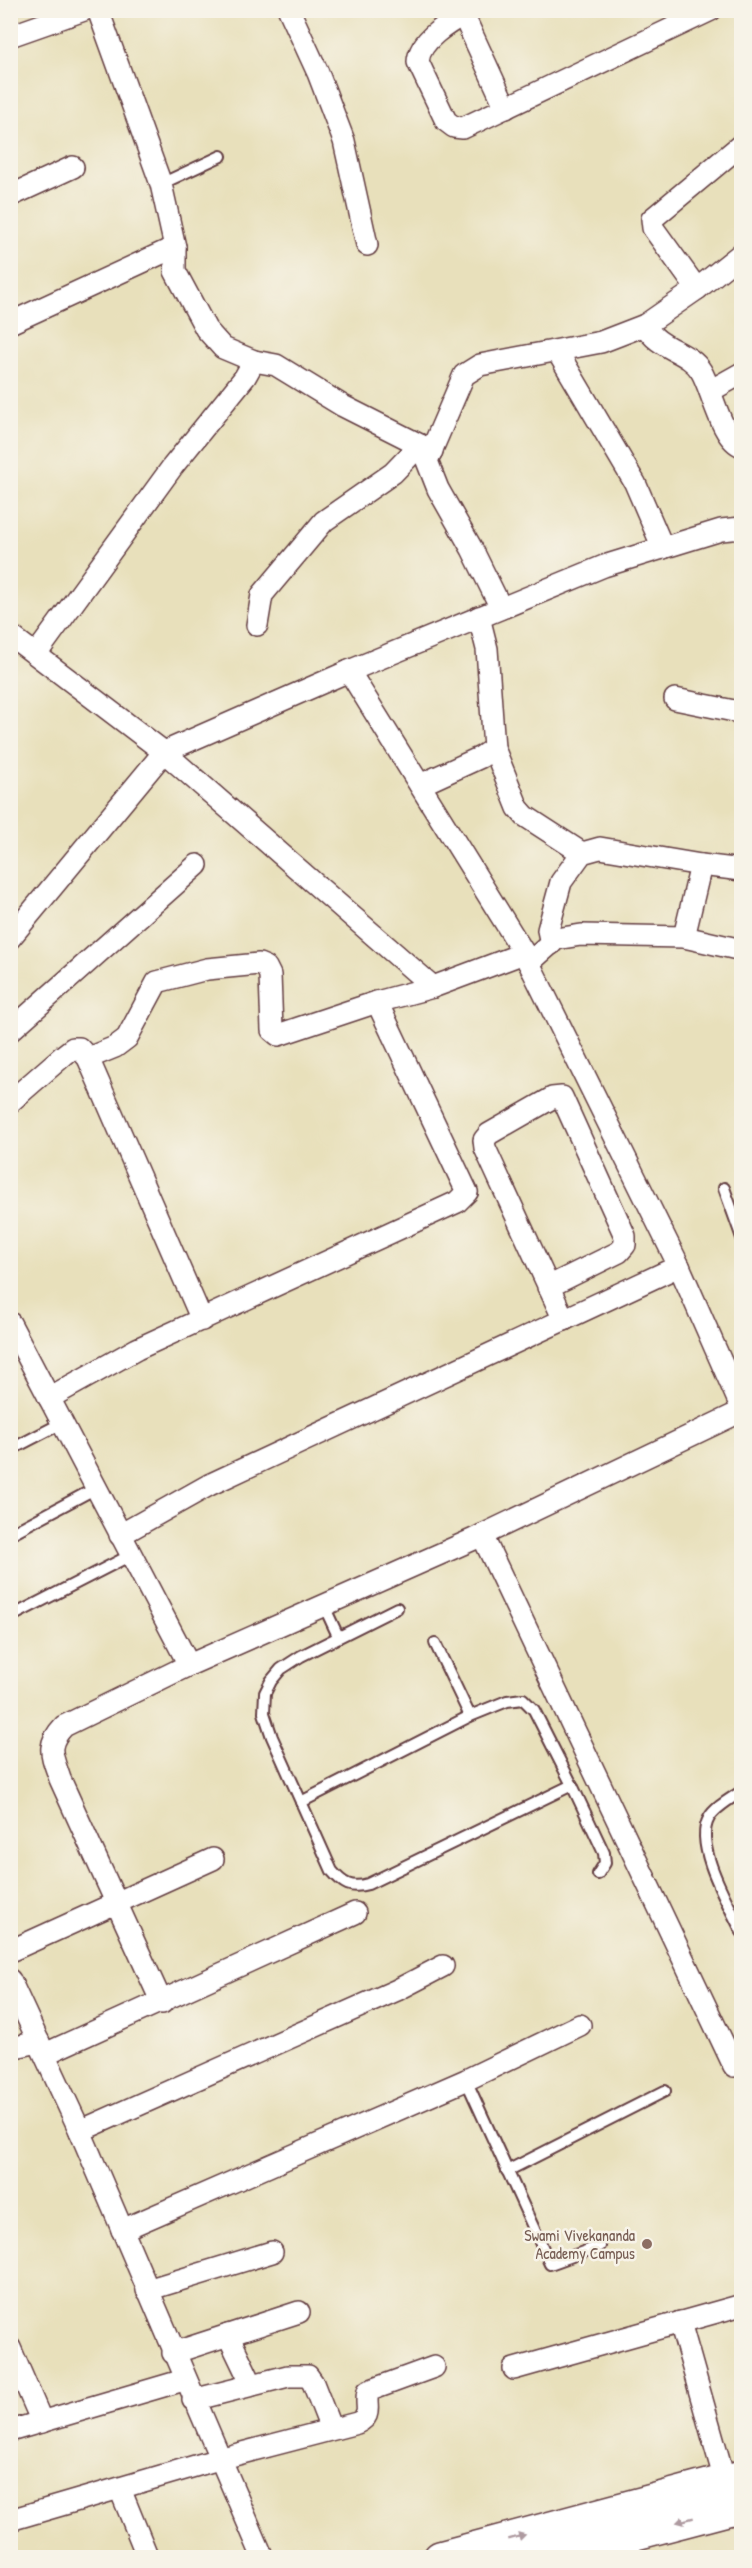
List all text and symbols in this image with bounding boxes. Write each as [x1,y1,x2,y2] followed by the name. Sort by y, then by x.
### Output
[524,2224,635,2264] place label: Swami Vivekananda Academy Campus
[640,2237,654,2251] marker: Swami Vivekananda Academy Campus
[676,2515,694,2525] one-way arrow
[508,2531,526,2541] one-way arrow

